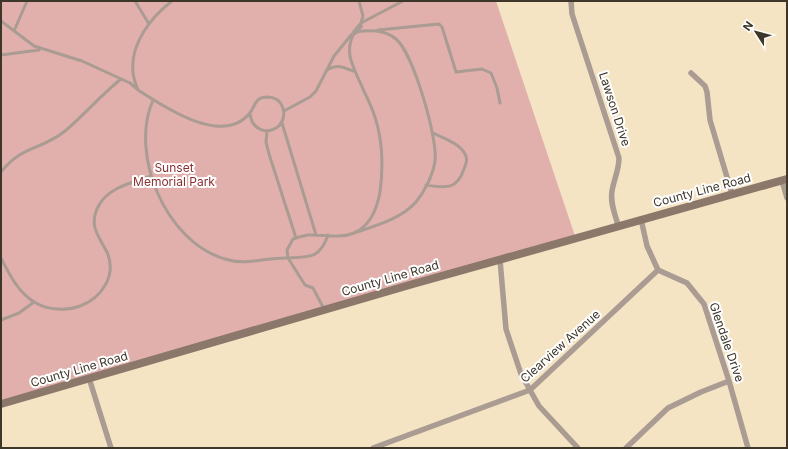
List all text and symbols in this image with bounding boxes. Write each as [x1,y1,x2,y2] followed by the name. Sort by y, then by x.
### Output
[736,12,776,52] north arrow
[740,19,756,34] text: N
[596,70,634,148] street label: Lawson Drive
[133,160,215,189] park label: Sunset Memorial Park
[652,170,752,210] street label: County Line Road
[340,257,440,299] street label: County Line Road
[706,300,748,384] street label: Glendale Drive
[517,306,603,386] street label: Clearview Avenue
[29,348,129,390] street label: County Line Road

